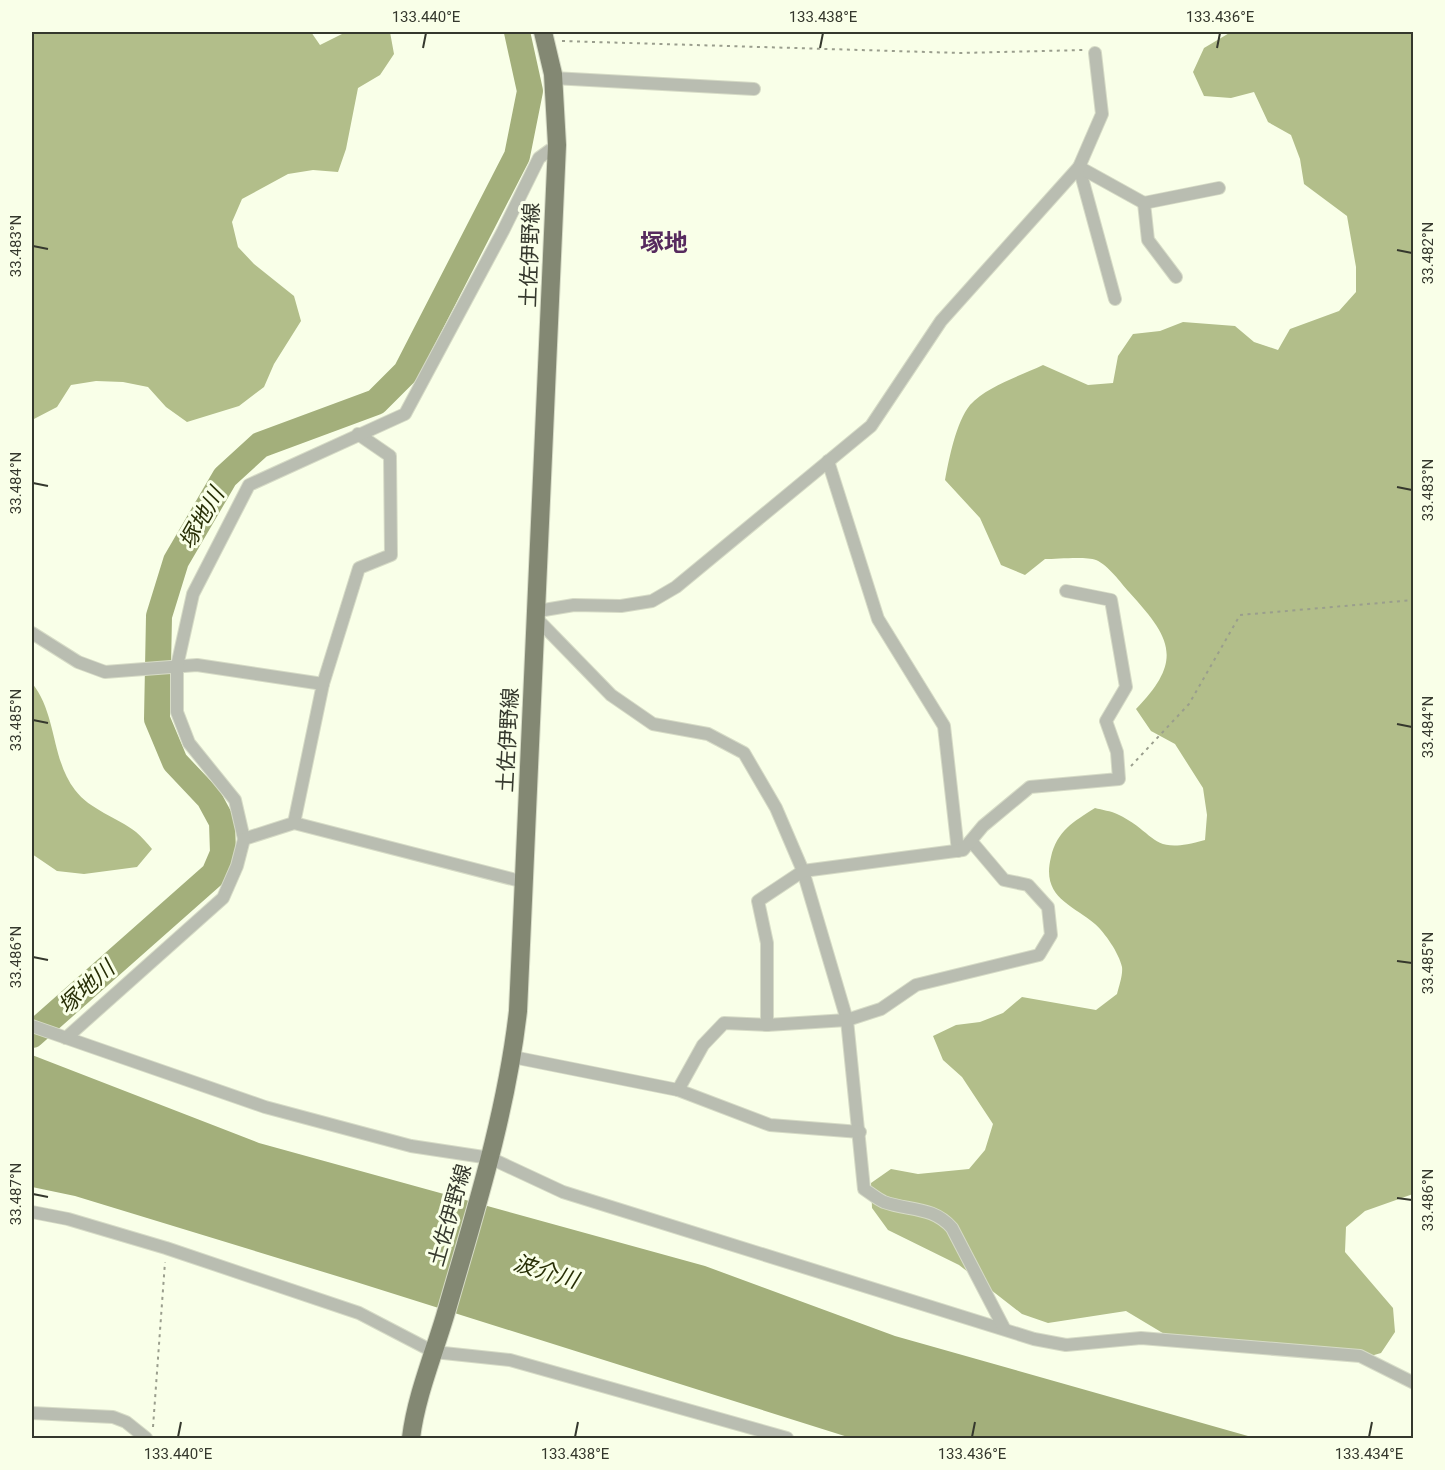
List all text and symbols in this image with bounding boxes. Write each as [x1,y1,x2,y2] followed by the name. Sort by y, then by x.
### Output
[392,8,461,26] text: 133.440°E
[789,8,858,26] text: 133.438°E
[1186,8,1255,26] text: 133.436°E
[516,202,544,308] street label: 土佐伊野線
[7,215,25,277] text: 33.483°N
[1419,222,1437,284] text: 33.482°N
[640,229,688,257] district label: 塚地
[7,452,25,514] text: 33.484°N
[1419,459,1437,521] text: 33.483°N
[174,482,230,553] water label: 塚地川
[493,687,523,793] street label: 土佐伊野線
[7,689,25,751] text: 33.485°N
[1419,696,1437,758] text: 33.484°N
[7,926,25,988] text: 33.486°N
[1419,932,1437,994] text: 33.485°N
[53,955,121,1019] water label: 塚地川
[424,1161,476,1269] street label: 土佐伊野線
[7,1163,25,1225] text: 33.487°N
[1419,1169,1437,1231] text: 33.486°N
[511,1250,583,1294] water label: 波介川
[144,1445,213,1463] text: 133.440°E
[541,1445,610,1463] text: 133.438°E
[938,1445,1007,1463] text: 133.436°E
[1335,1445,1404,1463] text: 133.434°E

